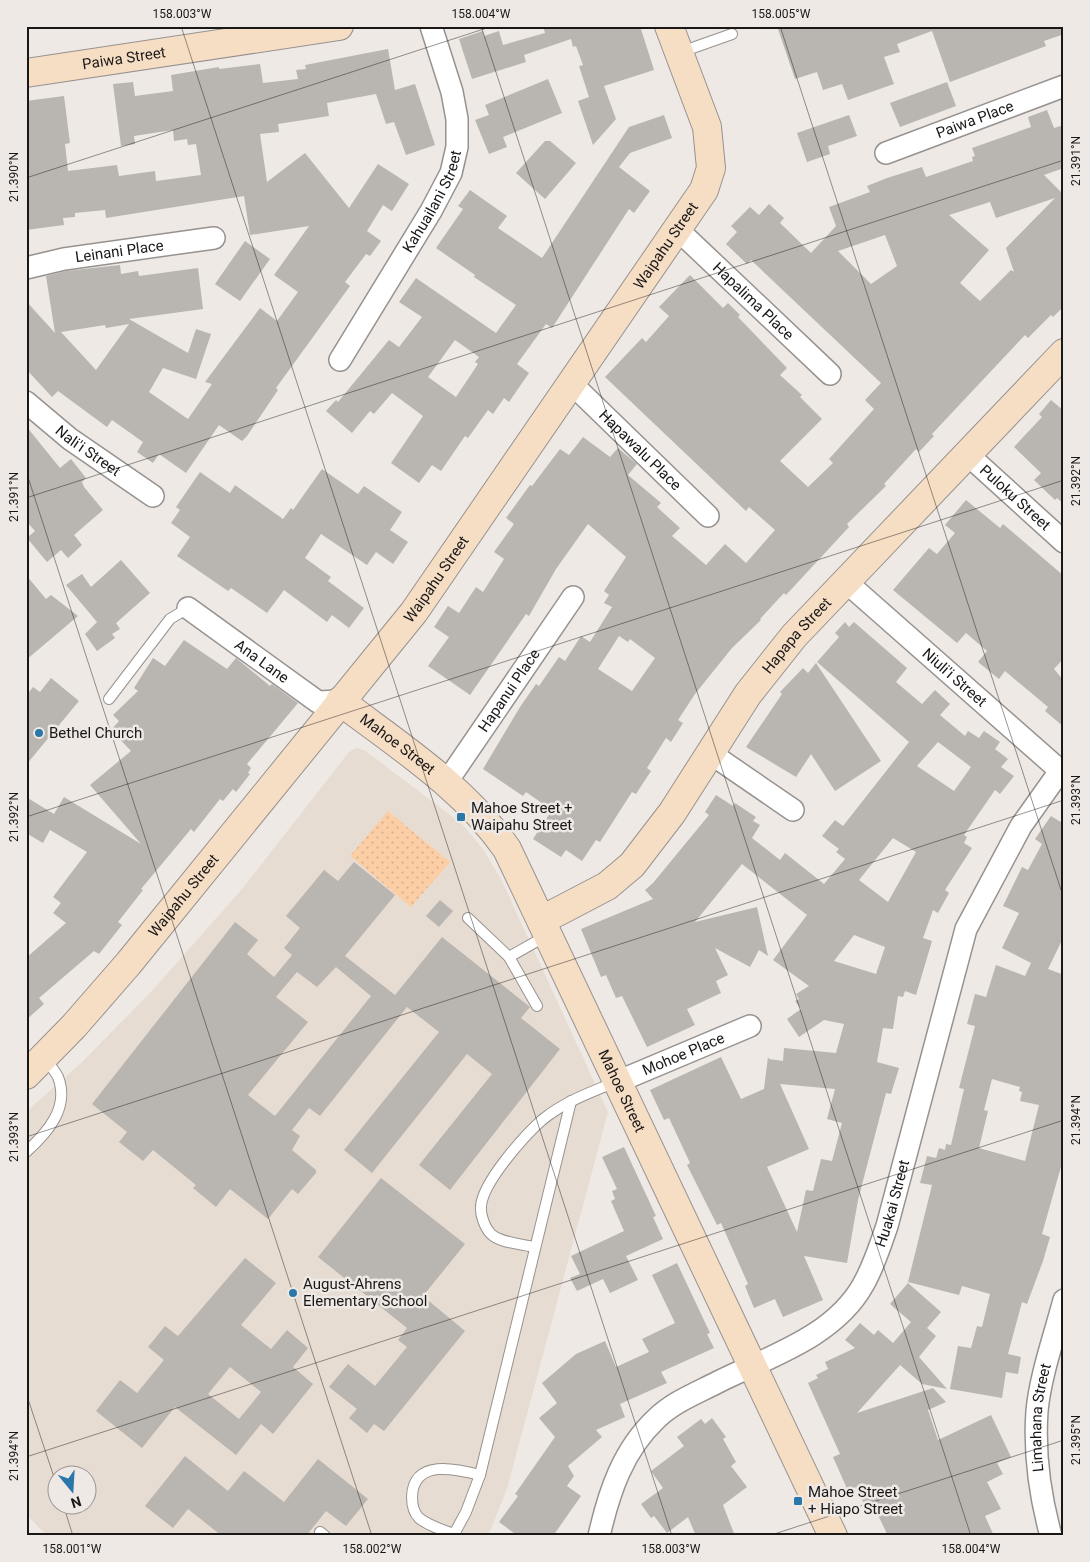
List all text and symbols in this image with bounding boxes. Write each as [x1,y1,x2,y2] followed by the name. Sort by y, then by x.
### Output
[153,7,212,21] text: 158.003°W
[452,7,511,21] text: 158.004°W
[752,7,811,21] text: 158.005°W
[81,43,167,73] street label: Paiwa Street
[934,97,1016,142] street label: Paiwa Place
[1069,136,1083,186] text: 21.391°N
[399,148,465,256] street label: Kahuailani Street
[7,152,21,202] text: 21.390°N
[630,199,702,292] street label: Waipahu Street
[74,236,165,266] street label: Leinani Place
[709,259,798,344] street label: Hapalima Place
[595,406,685,494] street label: Hapawalu Place
[52,422,124,480] street label: Nali'i Street
[1069,456,1083,506] text: 21.392°N
[976,461,1054,534] street label: Puloku Street
[7,472,21,522] text: 21.391°N
[400,532,473,626] street label: Waipahu Street
[759,594,835,677] street label: Hapapa Street
[231,636,292,687] street label: Ana Lane
[919,644,990,711] street label: Niuli'i Street
[474,646,544,735] street label: Hapanui Place
[356,710,439,779] street label: Mahoe Street
[49,724,142,742] place label: Bethel Church
[33,727,45,739] marker: Bethel Church
[1069,775,1083,825] text: 21.393°N
[7,792,21,842] text: 21.392°N
[471,799,573,834] place label: Mahoe Street + Waipahu Street
[455,811,467,823] marker: Mahoe Street + Waipahu Street
[145,850,223,941] street label: Waipahu Street
[640,1029,727,1079] street label: Mohoe Place
[595,1047,649,1135] street label: Mahoe Street
[1069,1095,1083,1145] text: 21.394°N
[7,1112,21,1162] text: 21.393°N
[871,1158,913,1250] street label: Huakai Street
[303,1275,427,1310] place label: August-Ahrens Elementary School
[287,1287,299,1299] marker: August-Ahrens Elementary School
[1027,1361,1055,1473] street label: Limahana Street
[1069,1415,1083,1465] text: 21.395°N
[7,1431,21,1481] text: 21.394°N
[48,1464,98,1514] north arrow
[808,1483,903,1518] place label: Mahoe Street + Hiapo Street
[69,1493,83,1512] text: N
[792,1495,804,1507] marker: Mahoe Street + Hiapo Street
[43,1542,102,1556] text: 158.001°W
[343,1542,402,1556] text: 158.002°W
[642,1542,701,1556] text: 158.003°W
[942,1542,1001,1556] text: 158.004°W

